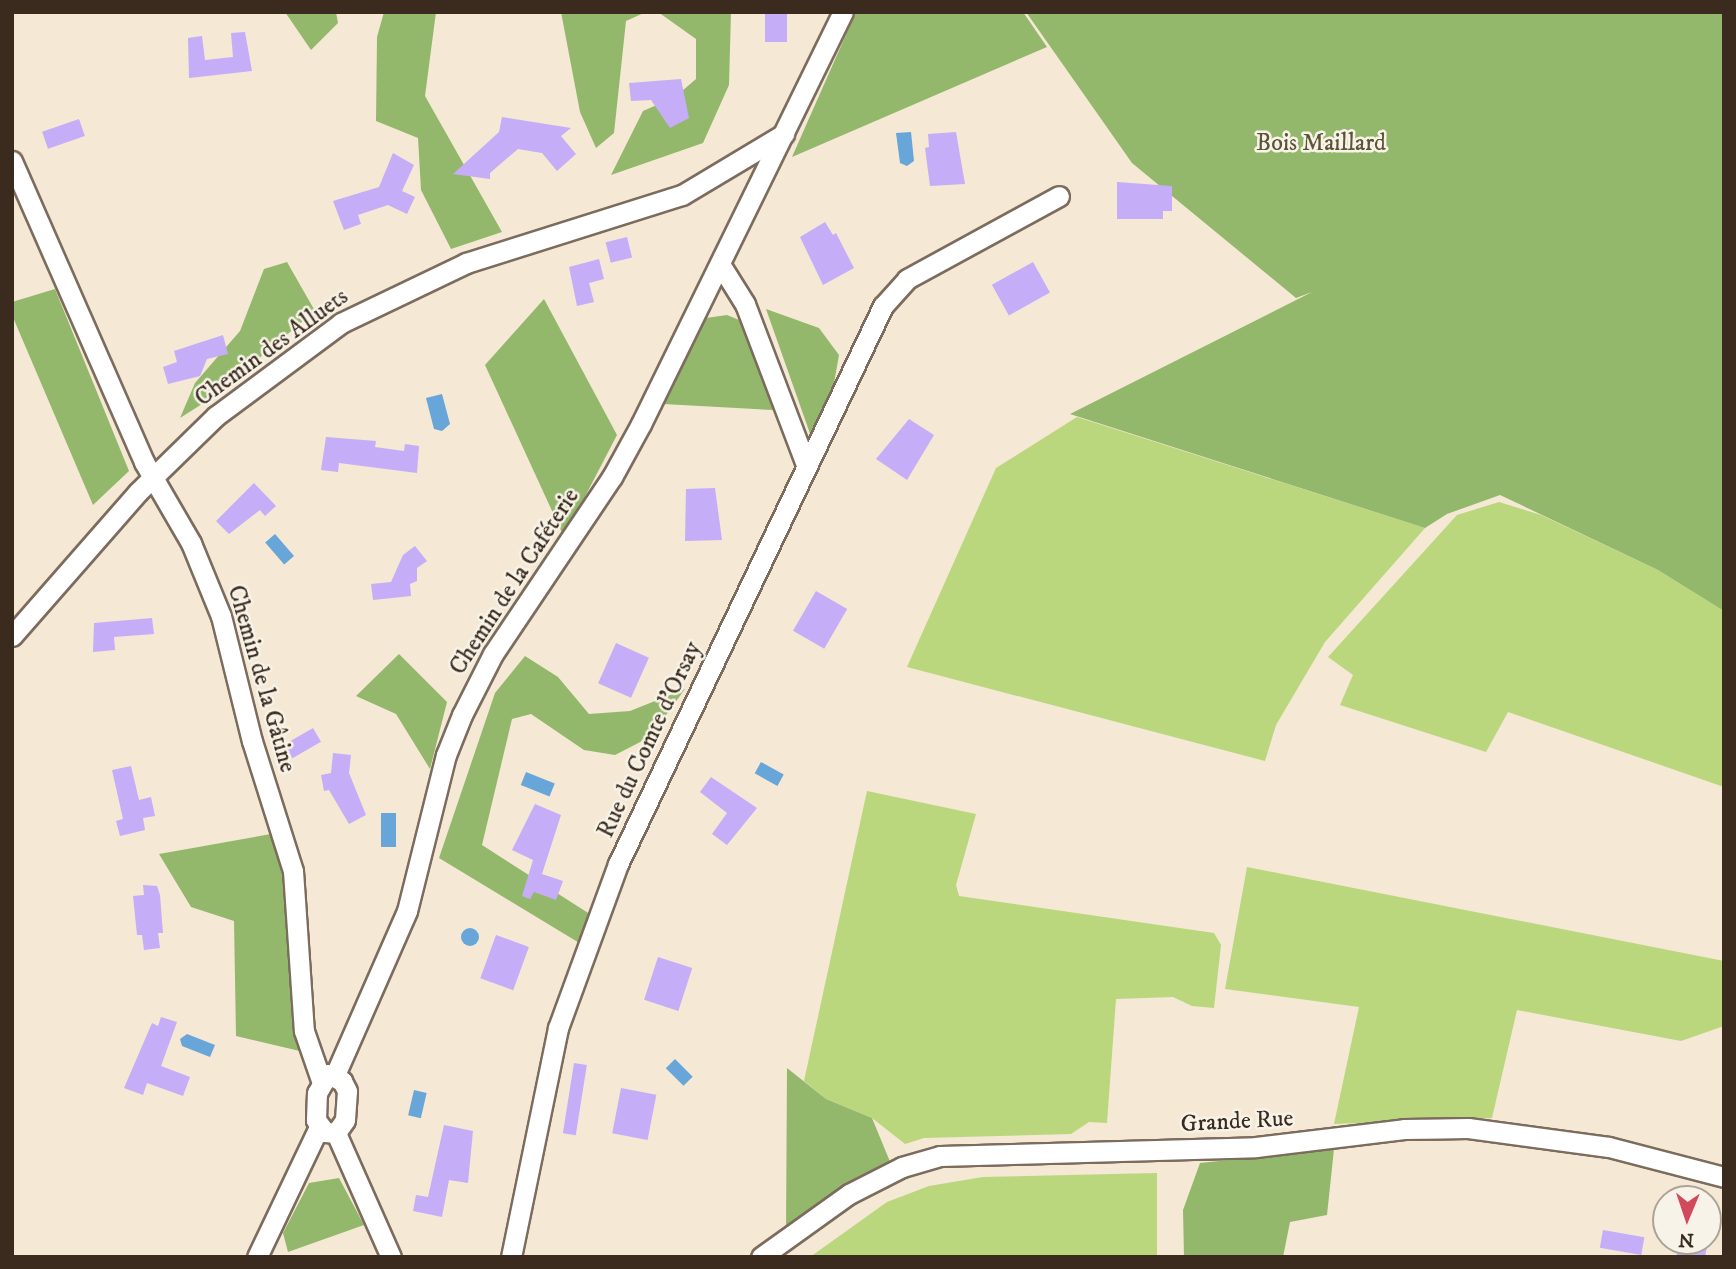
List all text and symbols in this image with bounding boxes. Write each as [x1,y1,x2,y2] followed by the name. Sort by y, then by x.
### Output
[1256,130,1386,158] park label: Bois Maillard
[190,283,354,413] street label: Chemin des Alluets
[444,483,586,681] street label: Chemin de la Caféterie
[221,582,301,776] street label: Chemin de la Gâtine
[592,637,708,843] street label: Rue du Comte d'Orsay
[1180,1105,1294,1139] street label: Grande Rue
[1652,1185,1722,1255] north arrow
[1678,1228,1695,1251] text: N

